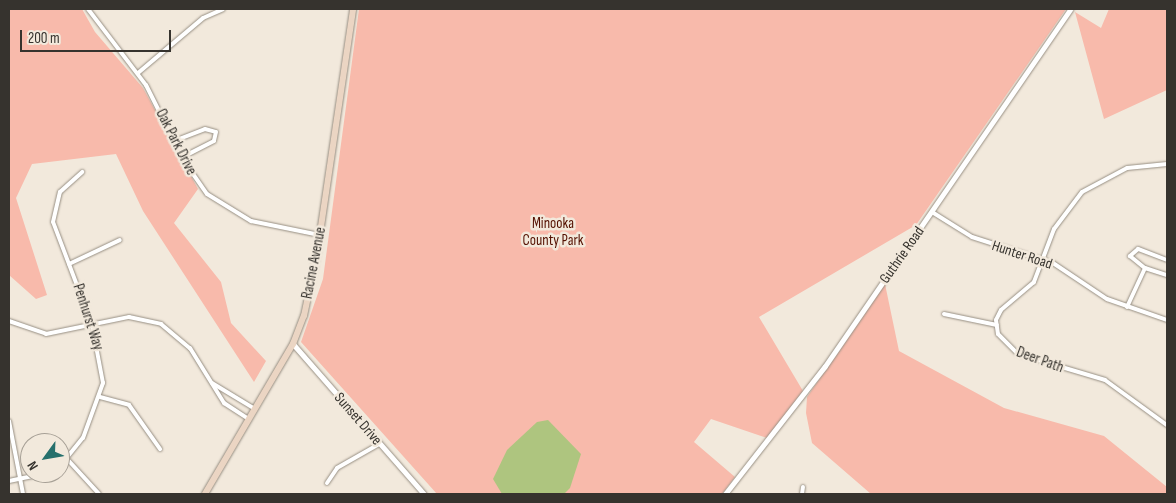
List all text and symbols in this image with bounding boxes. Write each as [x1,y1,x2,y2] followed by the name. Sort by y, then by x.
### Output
[22,20,174,52] scale bar
[28,29,60,48] text: 200 m
[152,106,200,178] street label: Oak Park Drive
[523,214,583,249] park label: Minooka County Park
[876,223,928,287] street label: Guthrie Road
[298,226,330,300] street label: Racine Avenue
[989,237,1055,273] street label: Hunter Road
[69,282,107,352] street label: Penhurst Way
[1014,343,1066,377] street label: Deer Path
[330,389,386,449] street label: Sunset Drive
[20,433,70,483] north arrow
[24,458,42,473] text: N

